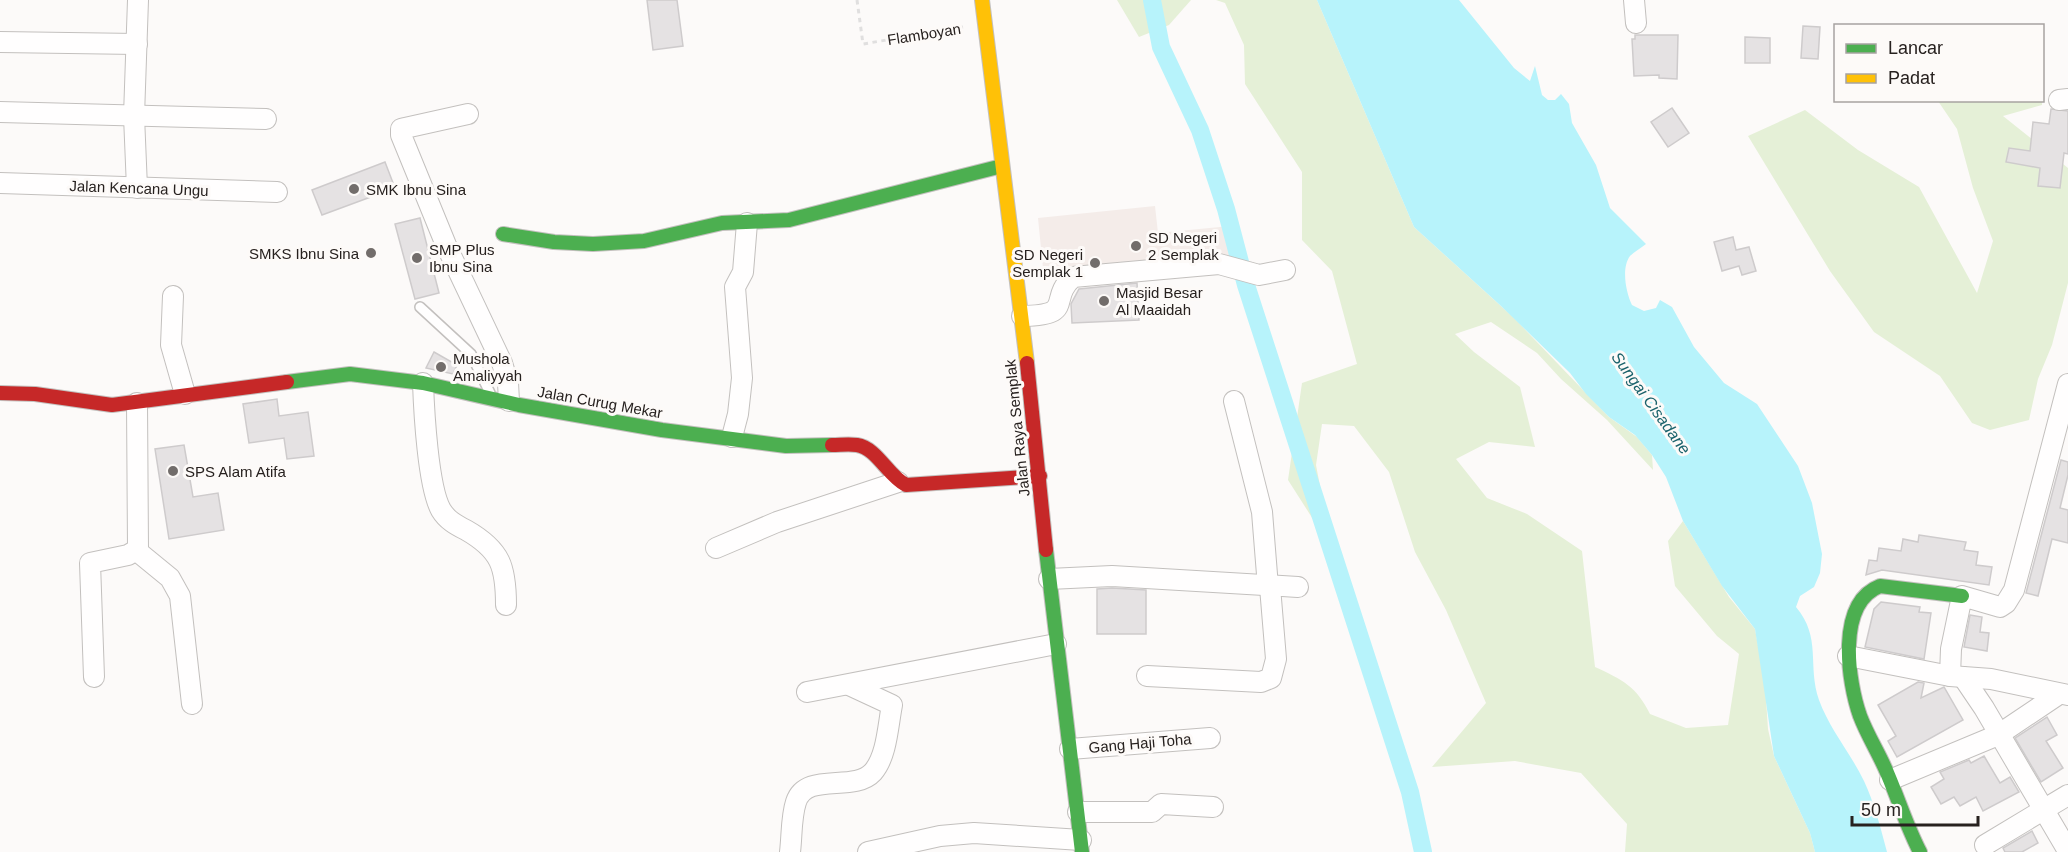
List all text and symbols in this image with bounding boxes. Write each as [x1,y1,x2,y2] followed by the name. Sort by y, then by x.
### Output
[886,20,962,48] street label: Flamboyan
[1834,24,2044,102] legend
[1888,38,1943,58] text: Lancar
[1888,68,1935,88] text: Padat
[69,177,209,199] street label: Jalan Kencana Ungu
[366,181,467,198] place label: SMK Ibnu Sina
[347,182,361,196] marker: SMK Ibnu Sina
[1148,229,1219,263] place label: SD Negeri 2 Semplak
[1129,239,1143,253] marker: SD Negeri 2 Semplak
[429,241,495,275] place label: SMP Plus Ibnu Sina
[249,245,360,262] place label: SMKS Ibnu Sina
[364,246,378,260] marker: SMKS Ibnu Sina
[1012,246,1083,280] place label: SD Negeri Semplak 1
[410,251,424,265] marker: SMP Plus Ibnu Sina
[1088,256,1102,270] marker: SD Negeri Semplak 1
[1116,284,1203,318] place label: Masjid Besar Al Maaidah
[1097,294,1111,308] marker: Masjid Besar Al Maaidah
[1608,349,1694,457] water label: Sungai Cisadane
[453,350,522,384] place label: Mushola Amaliyyah
[1001,358,1033,497] street label: Jalan Raya Semplak
[434,360,448,374] marker: Mushola Amaliyyah
[536,383,664,421] street label: Jalan Curug Mekar
[185,463,287,480] place label: SPS Alam Atifa
[166,464,180,478] marker: SPS Alam Atifa
[1088,730,1193,756] street label: Gang Haji Toha
[1852,789,1978,827] scale bar
[1861,800,1901,820] text: 50 m

